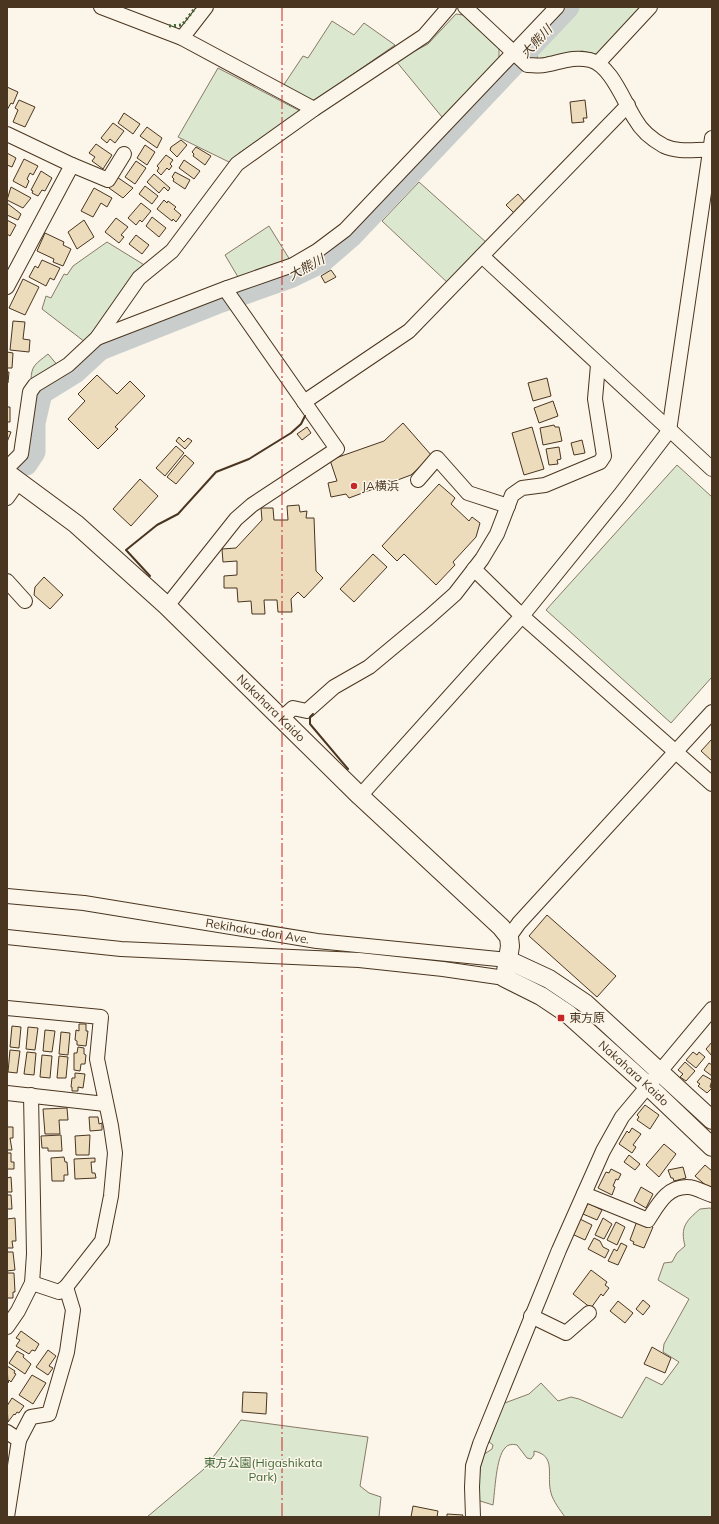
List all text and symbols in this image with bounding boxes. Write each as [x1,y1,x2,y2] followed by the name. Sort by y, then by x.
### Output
[517,20,557,61] water label: 大熊川
[285,250,329,283] water label: 大熊川
[362,478,399,493] place label: JA横浜
[349,481,359,491] marker: JA横浜
[234,671,309,745] street label: Nakahara Kaido
[204,915,310,947] street label: Rekihaku-dori Ave.
[569,1010,605,1025] place label: 東方原
[556,1013,566,1023] marker: 東方原
[596,1037,672,1109] street label: Nakahara Kaido
[204,1455,322,1484] park label: 東方公園(Higashikata Park)

